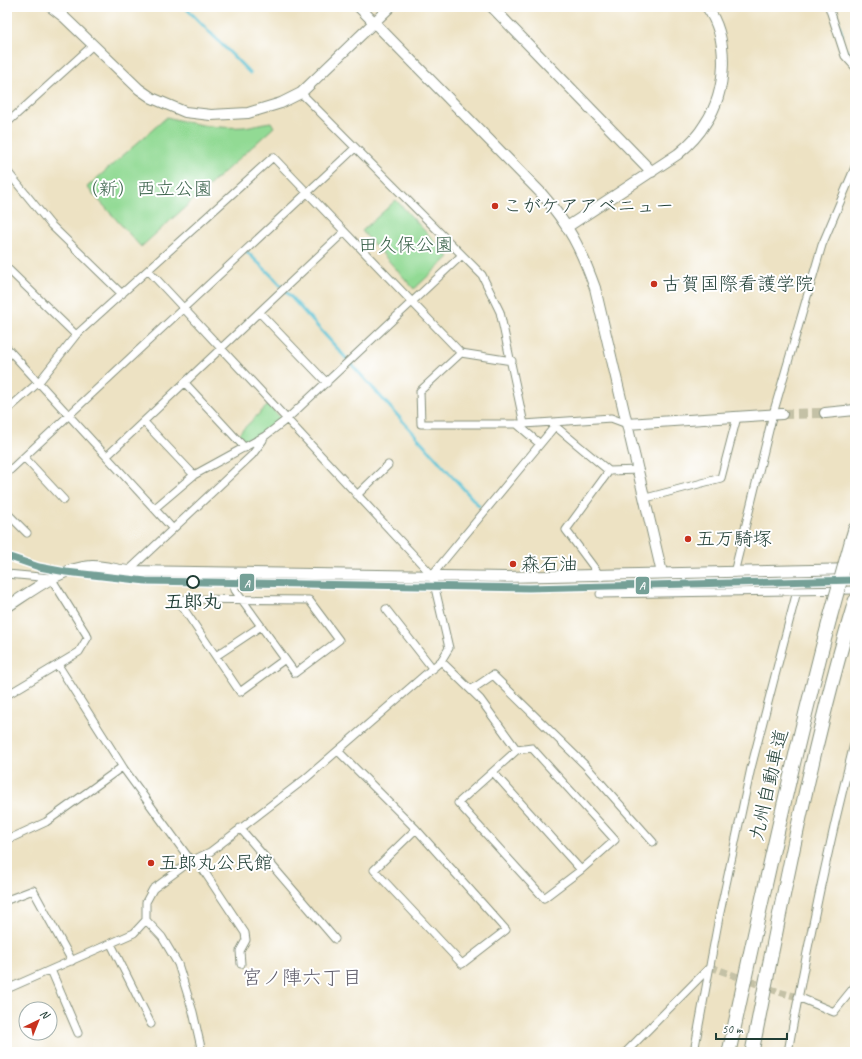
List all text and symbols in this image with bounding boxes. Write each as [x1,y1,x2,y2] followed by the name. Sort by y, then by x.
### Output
[79,177,213,201] park label: （新）西立公園
[503,194,674,218] place label: こがケアアベニュー
[490,201,500,211] marker: こがケアアベニュー
[358,233,454,257] park label: 田久保公園
[662,272,814,296] place label: 古賀国際看護学院
[649,279,659,289] marker: 古賀国際看護学院
[696,527,772,551] place label: 五万騎塚
[683,534,693,544] marker: 五万騎塚
[521,552,578,576] place label: 森石油
[508,559,518,569] marker: 森石油
[239,573,255,592] line badge: A
[186,575,200,589] marker: 五郎丸
[244,576,251,590] text: A
[635,576,650,595] line badge: A
[639,578,646,592] text: A
[164,590,222,614] place label: 五郎丸
[744,727,794,843] street label: 九州自動車道
[159,851,273,875] place label: 五郎丸公民館
[146,858,156,868] marker: 五郎丸公民館
[242,965,362,990] district label: 宮ノ陣六丁目
[18,1001,58,1041] north arrow
[38,1006,54,1023] text: N
[716,1015,787,1041] scale bar
[722,1021,744,1037] text: 50 m

